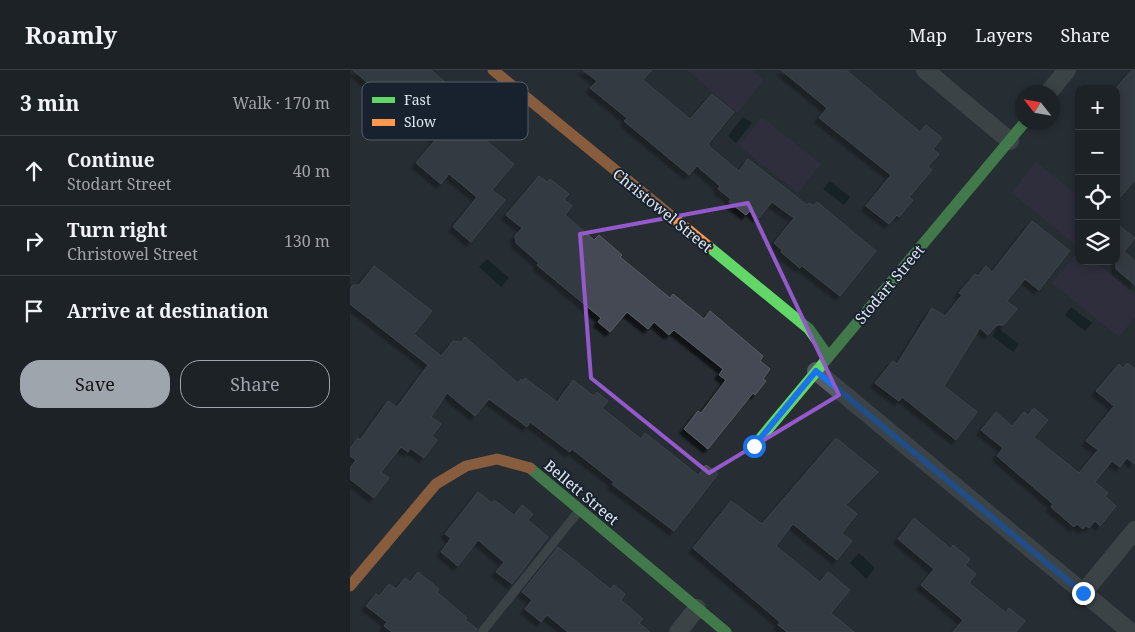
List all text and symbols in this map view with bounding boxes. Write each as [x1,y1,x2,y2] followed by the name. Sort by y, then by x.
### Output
[25,18,117,51] text: Roamly
[909,23,947,47] text: Map
[975,23,1033,47] text: Layers
[1061,23,1110,47] text: Share
[362,82,528,140] legend
[1015,85,1060,130] north arrow
[1075,85,1120,265] map controls
[1075,85,1120,130] button: +
[20,89,79,117] text: 3 min
[404,90,431,109] text: Fast
[233,92,330,114] text: Walk · 170 m
[404,112,437,131] text: Slow
[1075,130,1120,175] button: −
[67,147,155,173] text: Continue
[20,157,48,185] icon: ahead
[293,160,330,182] text: 40 m
[609,164,717,256] street label: Christowel Street
[67,173,171,195] text: Stodart Street
[1075,175,1120,220] button: locate
[67,217,167,243] text: Turn right
[1075,220,1120,265] button: layers
[20,227,48,255] icon: right
[284,230,330,252] text: 130 m
[850,240,928,328] street label: Stodart Street
[67,243,198,265] text: Christowel Street
[20,297,48,325] icon: arrive
[67,298,269,324] text: Arrive at destination
[20,360,170,408] button: Save
[180,360,330,408] button: Share
[743,435,766,458] route start
[541,455,623,529] street label: Bellett Street
[1072,582,1095,605] route end

